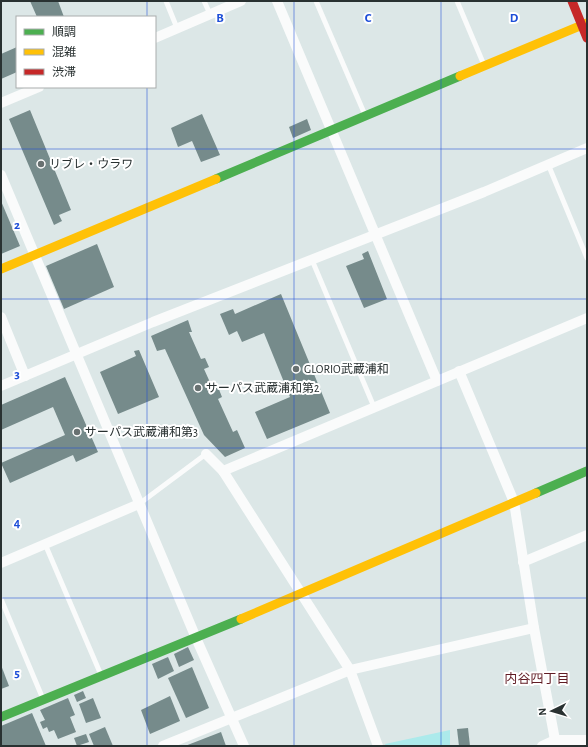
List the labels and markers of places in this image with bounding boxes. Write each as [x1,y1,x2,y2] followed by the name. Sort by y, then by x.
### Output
[49,157,133,170] place label: リブレ・ウラワ
[36,159,46,169] marker: リブレ・ウラワ
[304,362,389,375] place label: GLORIO武蔵浦和
[291,364,301,374] marker: GLORIO武蔵浦和
[206,381,320,394] place label: サーパス武蔵浦和第2
[193,383,203,393] marker: サーパス武蔵浦和第2
[85,425,198,438] place label: サーパス武蔵浦和第3
[72,427,82,437] marker: サーパス武蔵浦和第3

